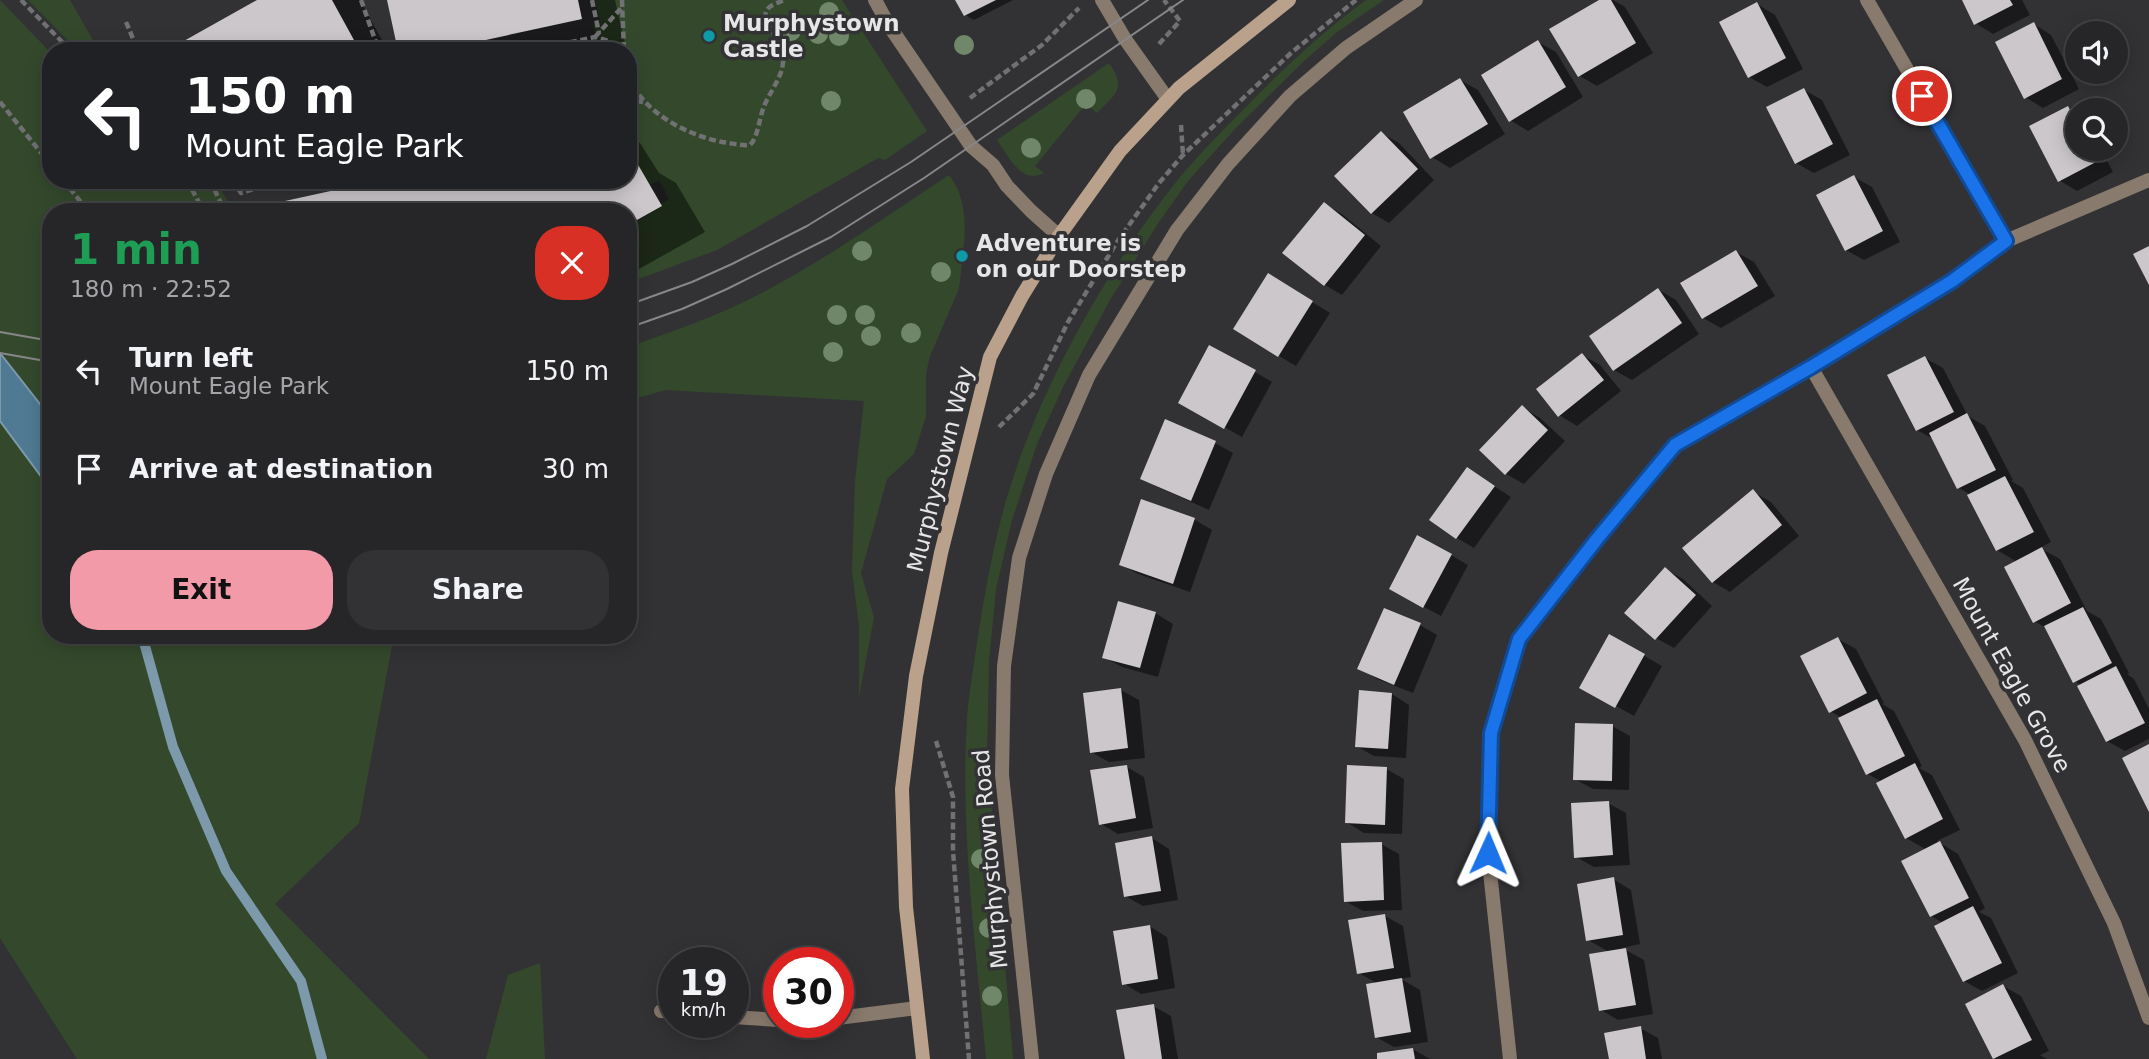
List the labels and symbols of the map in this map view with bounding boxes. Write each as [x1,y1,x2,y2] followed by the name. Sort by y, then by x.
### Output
[723,10,900,62] place label: Murphystown Castle
[701,28,717,44] marker: Murphystown Castle
[1892,66,1952,126] pin
[976,230,1187,282] place label: Adventure is on our Doorstep
[954,248,970,264] marker: Adventure is on our Doorstep
[902,363,978,575] street label: Murphystown Way
[1948,573,2076,777] street label: Mount Eagle Grove
[967,748,1013,970] street label: Murphystown Road
[1451,816,1525,890] position arrow
[763,947,854,1038] speed limit sign: 30

